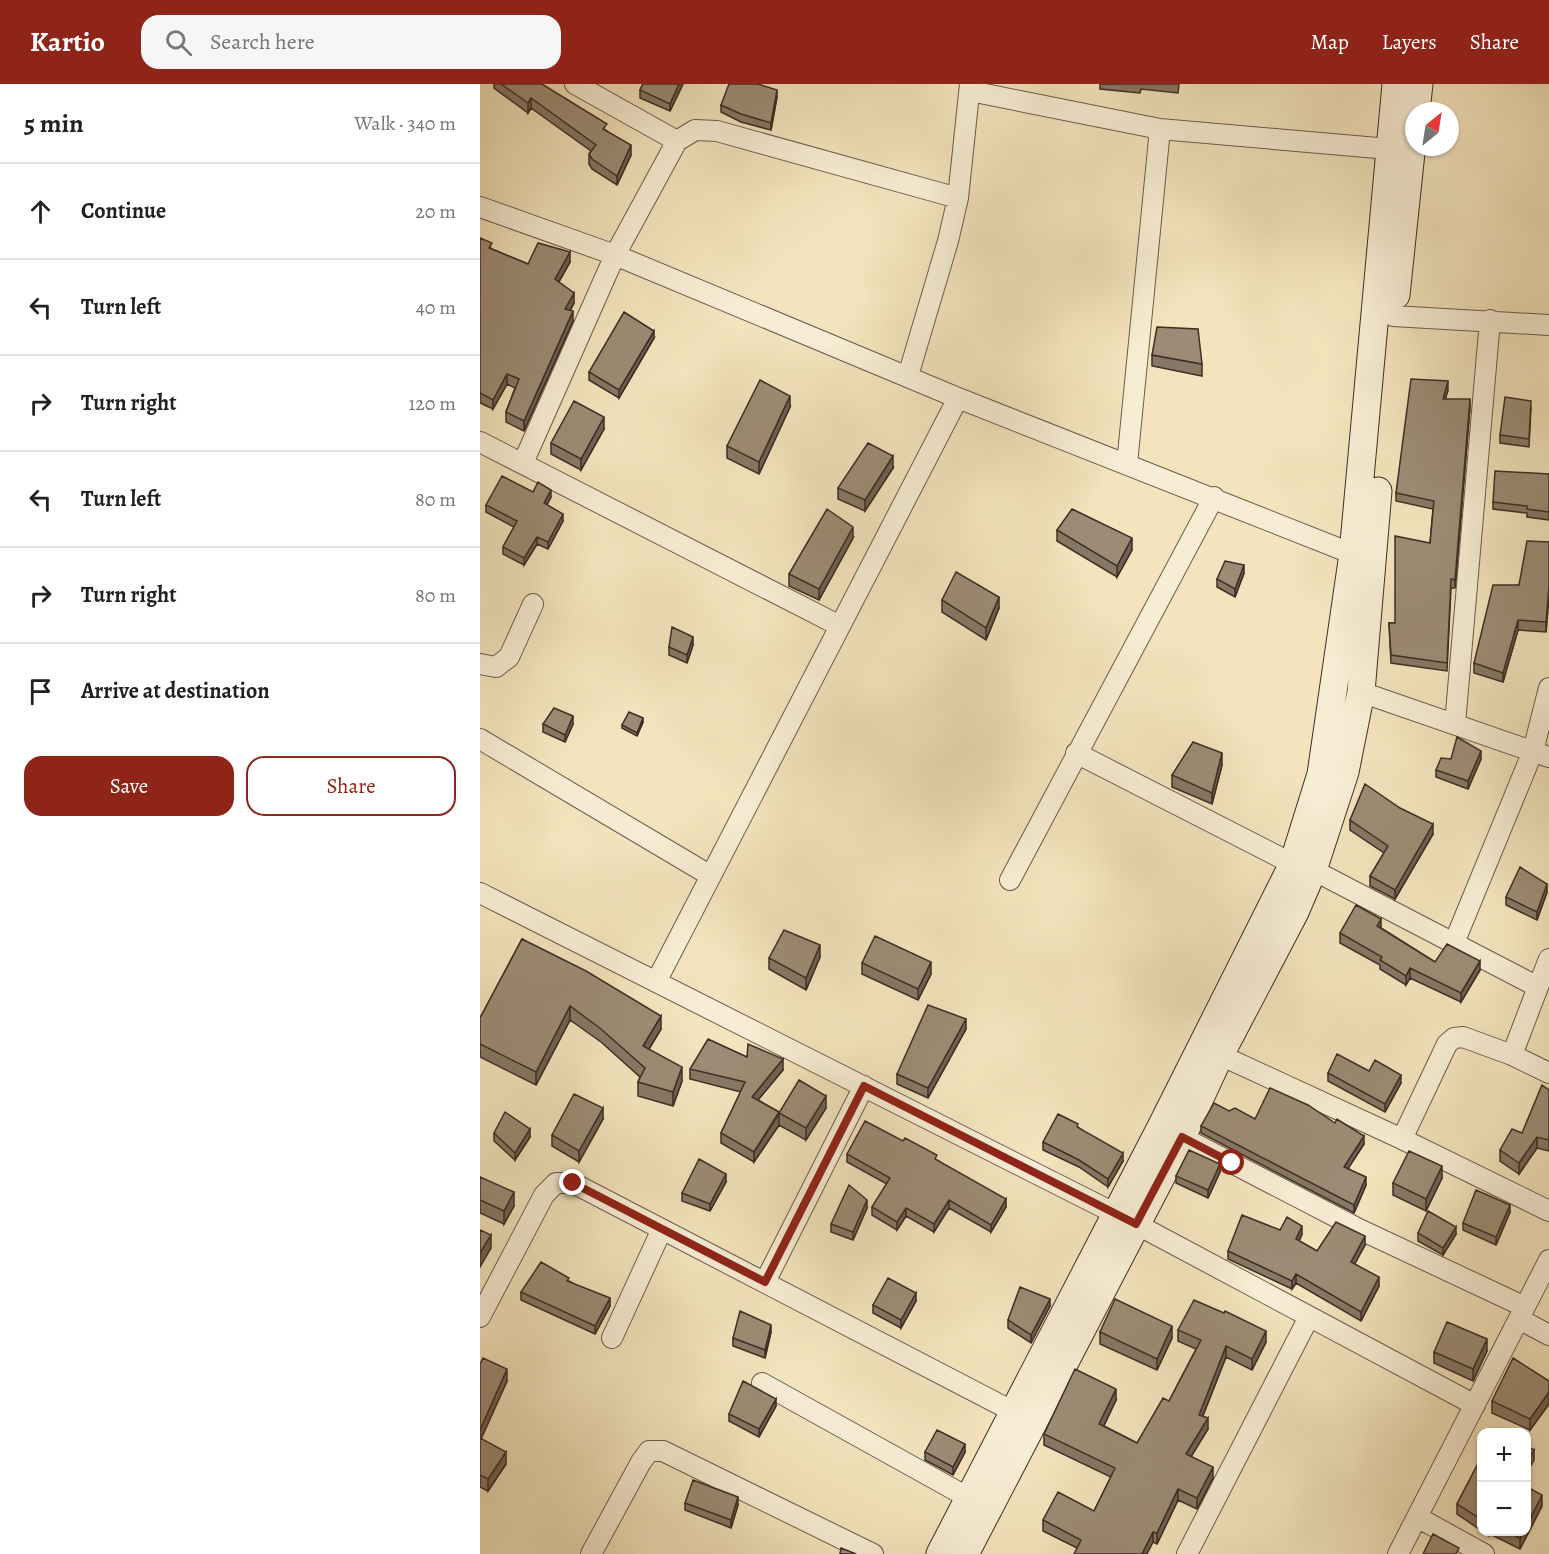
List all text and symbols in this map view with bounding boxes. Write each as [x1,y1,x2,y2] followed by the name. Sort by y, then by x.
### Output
[141,15,561,69] search box
[30,23,105,61] text: Kartio
[162,26,195,59] icon: search
[210,27,315,57] text: Search here
[1310,28,1349,56] text: Map
[1382,28,1437,56] text: Layers
[1470,28,1519,56] text: Share
[1405,102,1459,156] north arrow
[24,106,84,141] text: 5 min
[354,110,456,137] text: Walk · 340 m
[24,195,57,228] icon: ahead
[81,196,166,226] text: Continue
[415,198,456,225] text: 20 m
[24,291,57,324] icon: left
[81,292,161,322] text: Turn left
[416,294,456,321] text: 40 m
[24,387,57,420] icon: right
[81,388,177,418] text: Turn right
[408,390,456,417] text: 120 m
[24,483,57,516] icon: left
[81,484,161,514] text: Turn left
[415,486,456,513] text: 80 m
[24,579,57,612] icon: right
[81,580,177,610] text: Turn right
[415,582,456,609] text: 80 m
[24,675,57,708] icon: arrive
[81,676,270,706] text: Arrive at destination
[24,756,234,816] button: Save
[246,756,456,816] button: Share
[1218,1149,1244,1175] route start
[559,1169,585,1195] route end
[1477,1428,1531,1536] map controls
[1477,1428,1531,1482] button: +
[1477,1482,1531,1536] button: −

